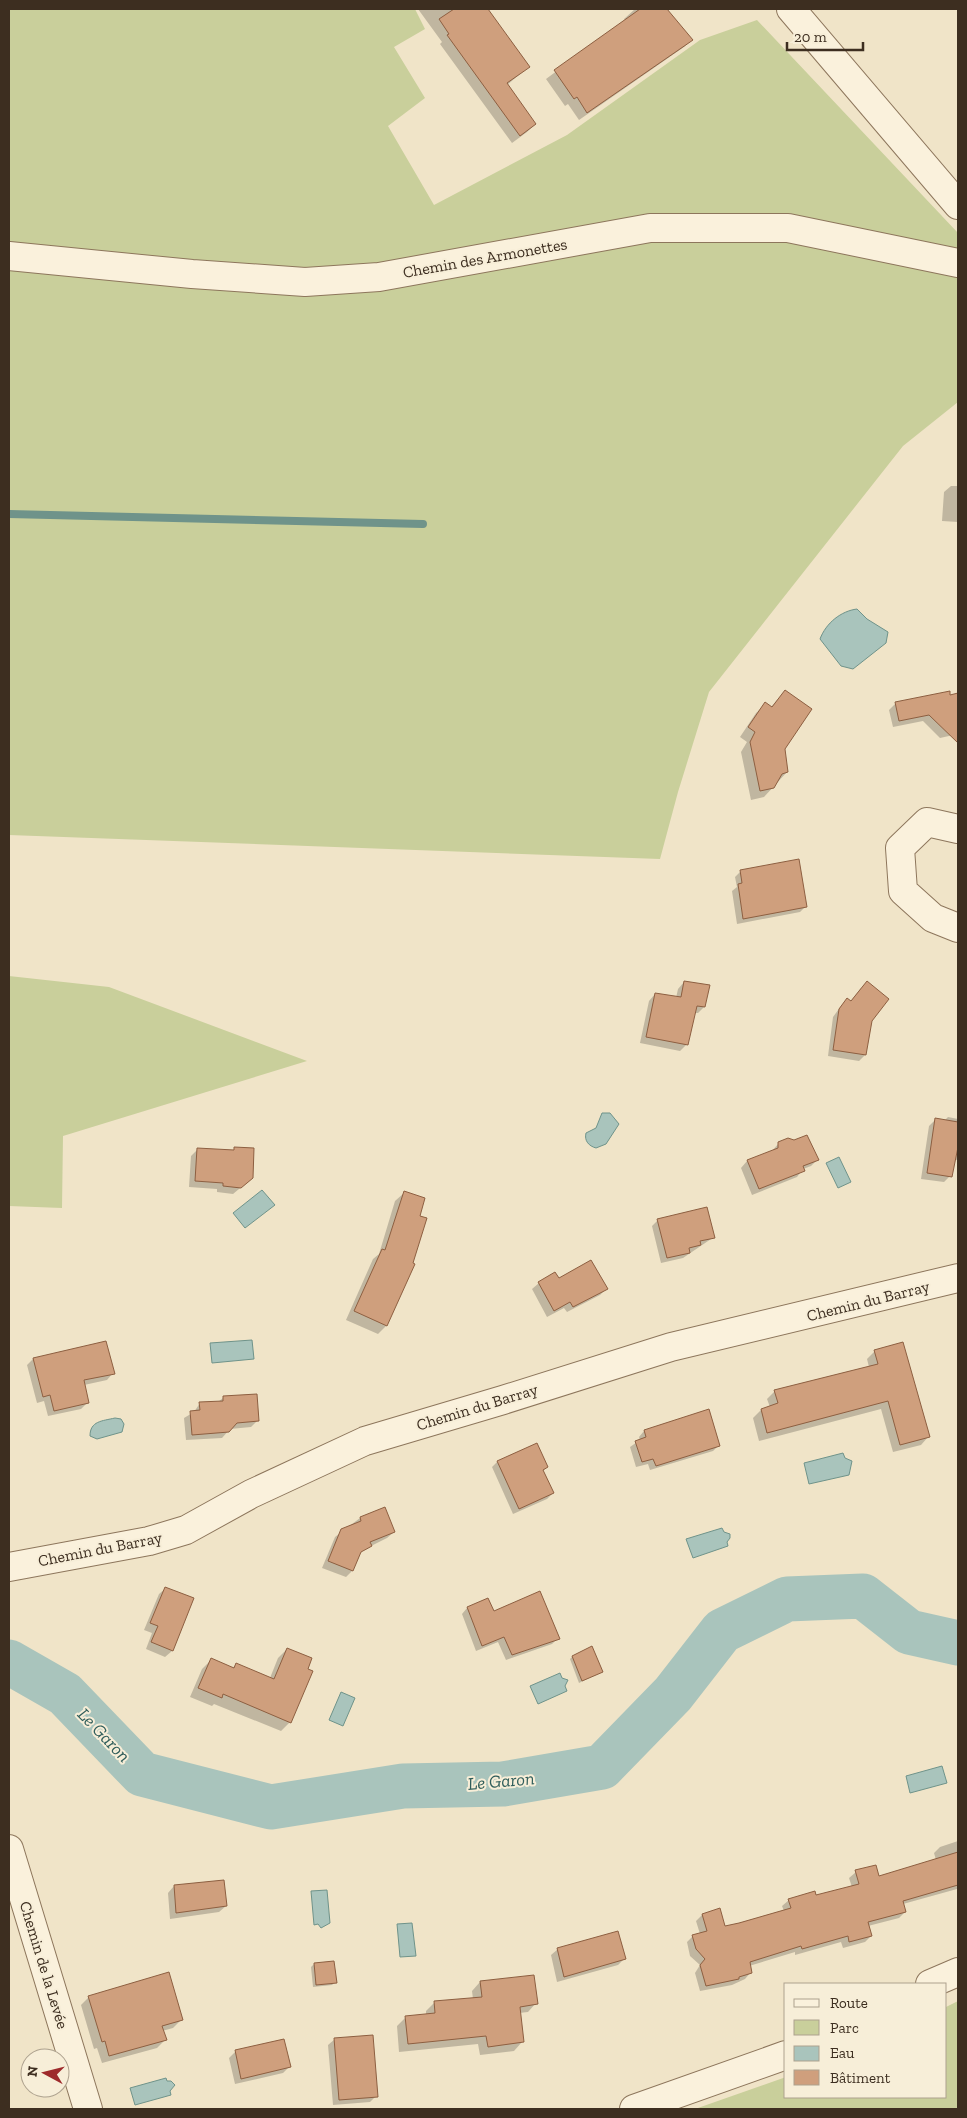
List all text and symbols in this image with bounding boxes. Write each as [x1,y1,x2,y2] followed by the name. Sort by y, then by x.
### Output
[787,20,863,52] scale bar
[794,28,827,46] text: 20 m
[401,234,569,282] street label: Chemin des Armonettes
[805,1276,932,1325] street label: Chemin du Barray
[414,1379,541,1434] street label: Chemin du Barray
[36,1528,164,1570] street label: Chemin du Barray
[73,1703,135,1767] water label: Le Garon
[467,1767,535,1795] water label: Le Garon
[16,1899,72,2031] street label: Chemin de la Levée
[784,1983,947,2098] legend
[830,1994,868,2012] text: Route
[830,2019,859,2037] text: Parc
[830,2044,855,2062] text: Eau
[20,2048,70,2098] north arrow
[24,2065,42,2078] text: N
[830,2069,891,2087] text: Bâtiment

